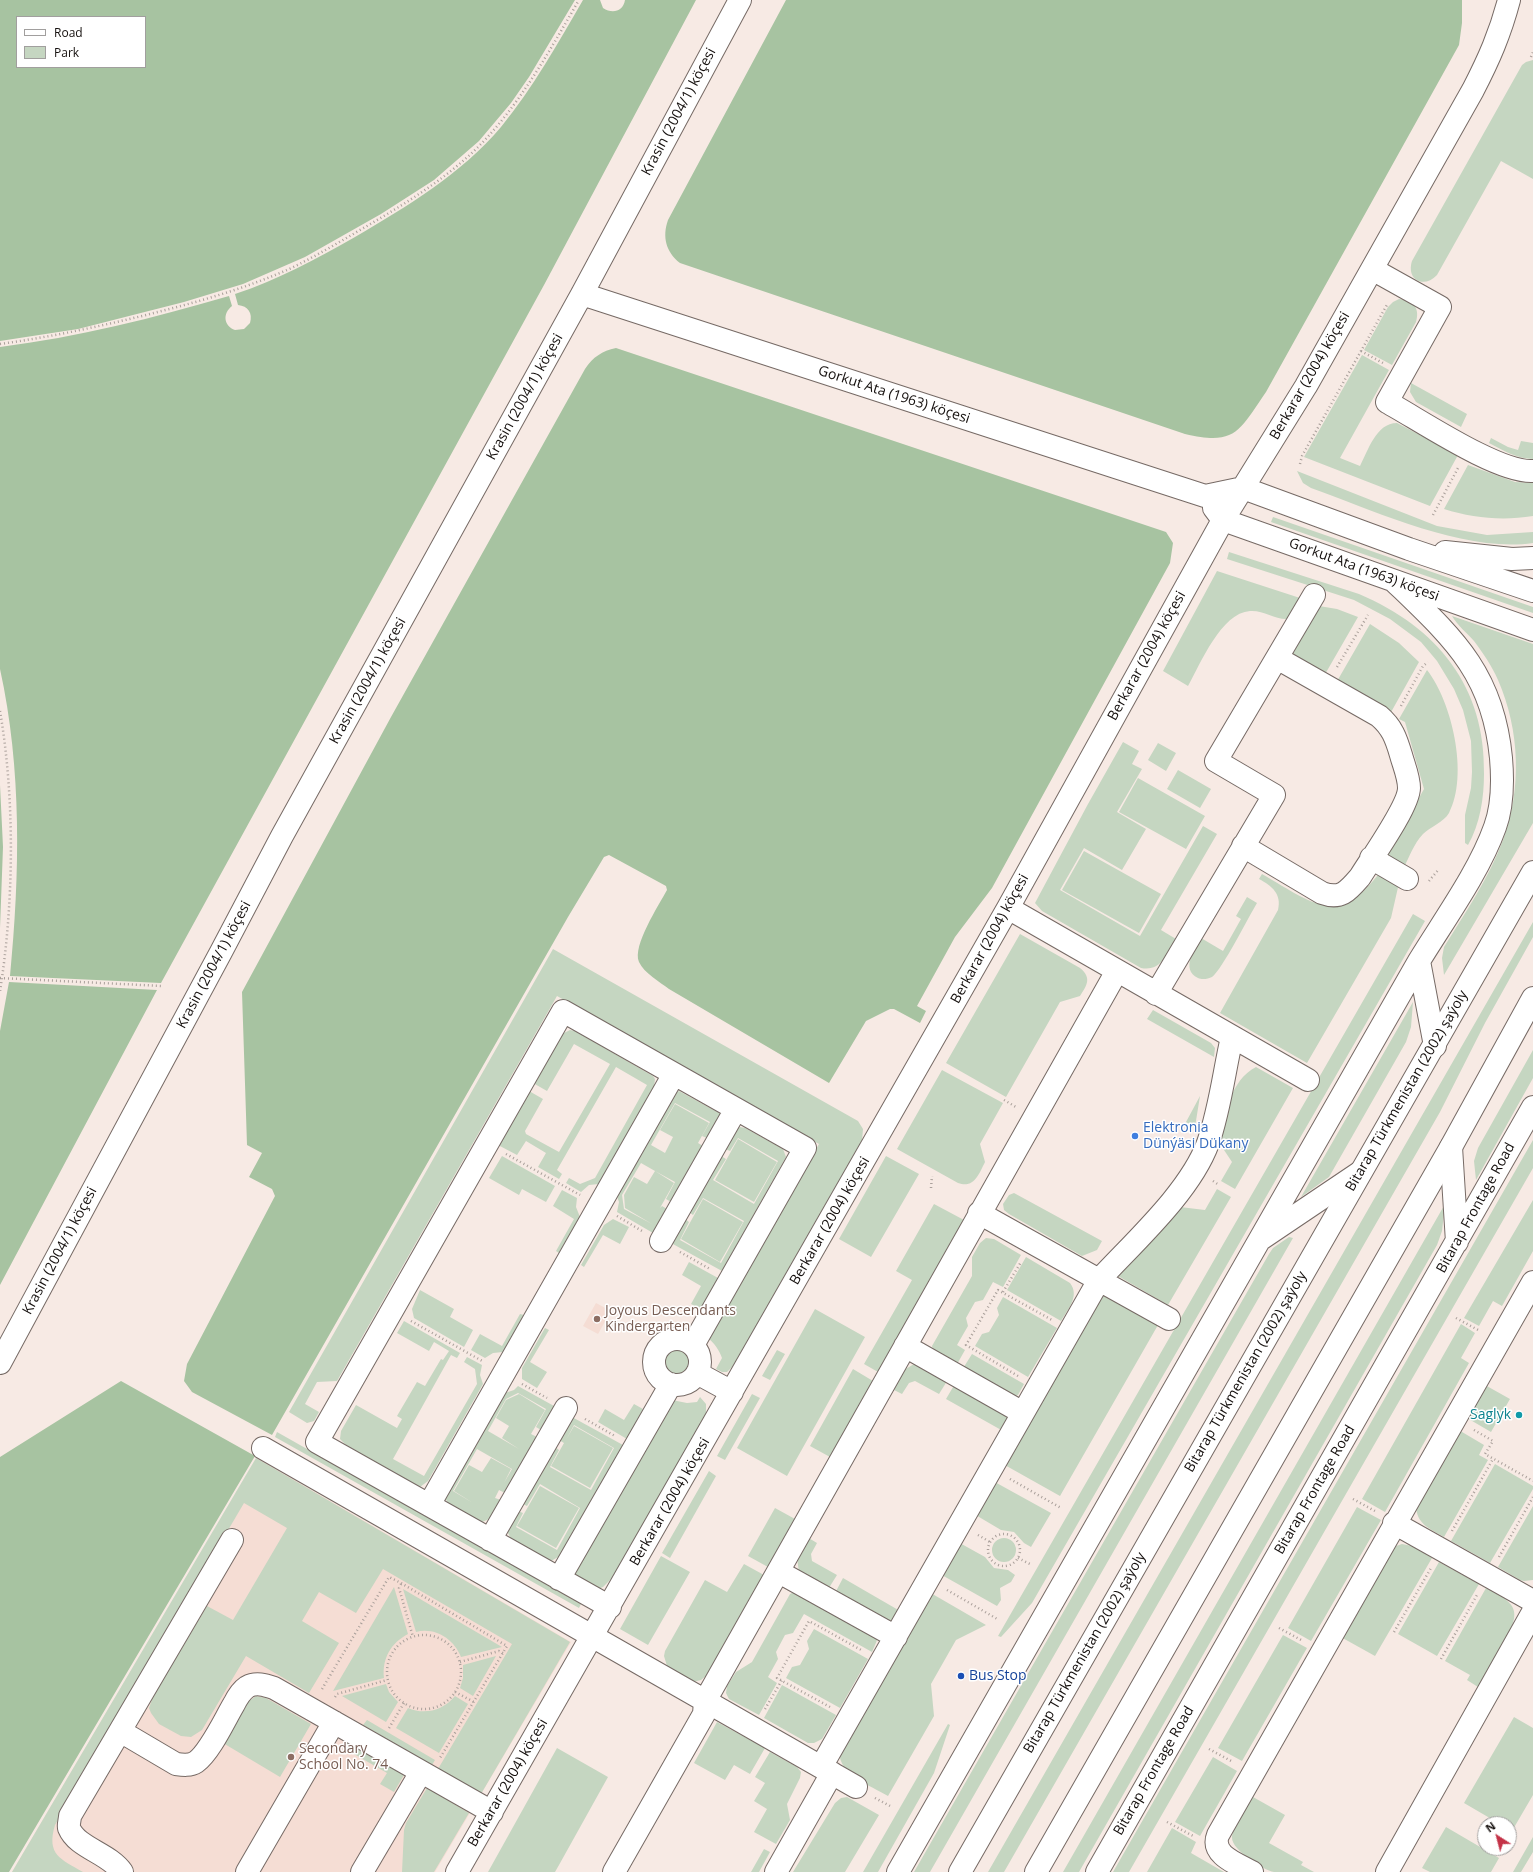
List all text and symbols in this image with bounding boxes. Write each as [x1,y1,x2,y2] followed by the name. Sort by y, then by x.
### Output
[16,16,146,68] legend
[54,24,83,41] text: Road
[54,44,79,61] text: Park
[638,45,720,179] street label: Krasin (2004/1) köçesi
[1266,309,1354,443] street label: Berkarar (2004) köçesi
[483,331,567,463] street label: Krasin (2004/1) köçesi
[816,363,972,427] street label: Gorkut Ata (1963) köçesi
[1287,535,1441,605] street label: Gorkut Ata (1963) köçesi
[1104,588,1190,724] street label: Berkarar (2004) köçesi
[326,615,410,747] street label: Krasin (2004/1) köçesi
[947,871,1033,1007] street label: Berkarar (2004) köçesi
[173,898,255,1032] street label: Krasin (2004/1) köçesi
[1342,987,1472,1195] street label: Bitarap Türkmenistan (2002) şaýoly
[1143,1120,1248,1152] place label: Elektronia Dünýäsi Dükany
[1130,1131,1140,1141] marker: Elektronia Dünýäsi Dükany
[1433,1140,1519,1276] street label: Bitarap Frontage Road
[786,1154,874,1288] street label: Berkarar (2004) köçesi
[19,1184,101,1318] street label: Krasin (2004/1) köçesi
[1181,1268,1311,1476] street label: Bitarap Türkmenistan (2002) şaýoly
[605,1303,736,1336] place label: Joyous Descendants Kindergarten
[592,1314,602,1324] marker: Joyous Descendants Kindergarten
[1470,1407,1511,1423] place label: Saglyk
[1514,1410,1524,1420] marker: Saglyk
[1271,1422,1359,1558] street label: Bitarap Frontage Road
[626,1435,714,1569] street label: Berkarar (2004) köçesi
[1020,1549,1150,1757] street label: Bitarap Türkmenistan (2002) şaýoly
[969,1668,1027,1684] place label: Bus Stop
[956,1671,966,1681] marker: Bus Stop
[1110,1703,1198,1839] street label: Bitarap Frontage Road
[464,1716,552,1850] street label: Berkarar (2004) köçesi
[299,1741,388,1774] place label: Secondary School No. 74
[286,1752,296,1762] marker: Secondary School No. 74
[1477,1816,1517,1856] north arrow
[1482,1818,1498,1835] text: N

